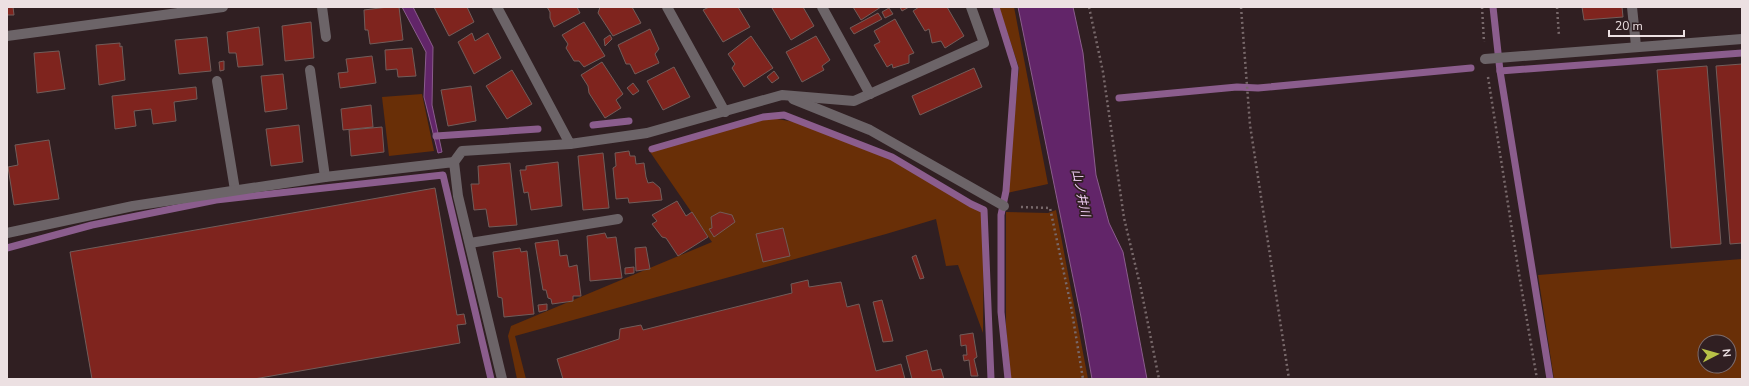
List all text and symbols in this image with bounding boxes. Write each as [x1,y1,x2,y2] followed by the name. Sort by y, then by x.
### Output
[1609,12,1684,38] scale bar
[1615,18,1643,34] text: 20 m
[1068,168,1094,220] water label: 山ノ井川
[1697,334,1737,374] north arrow
[1719,348,1734,358] text: N

